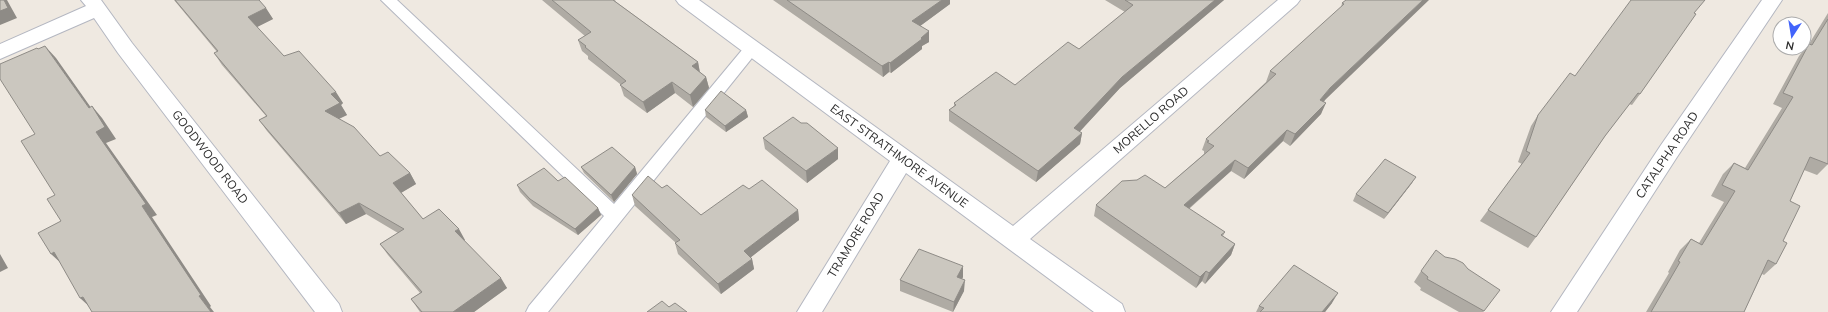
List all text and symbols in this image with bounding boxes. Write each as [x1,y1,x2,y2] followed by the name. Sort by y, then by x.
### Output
[1772,16,1812,56] north arrow
[1784,38,1795,53] text: N
[1110,83,1192,156] street label: MORELLO ROAD
[827,101,971,211] street label: EAST STRATHMORE AVENUE
[169,107,252,207] street label: GOODWOOD ROAD
[1632,108,1701,201] street label: CATALPHA ROAD
[824,189,887,280] street label: TRAMORE ROAD

